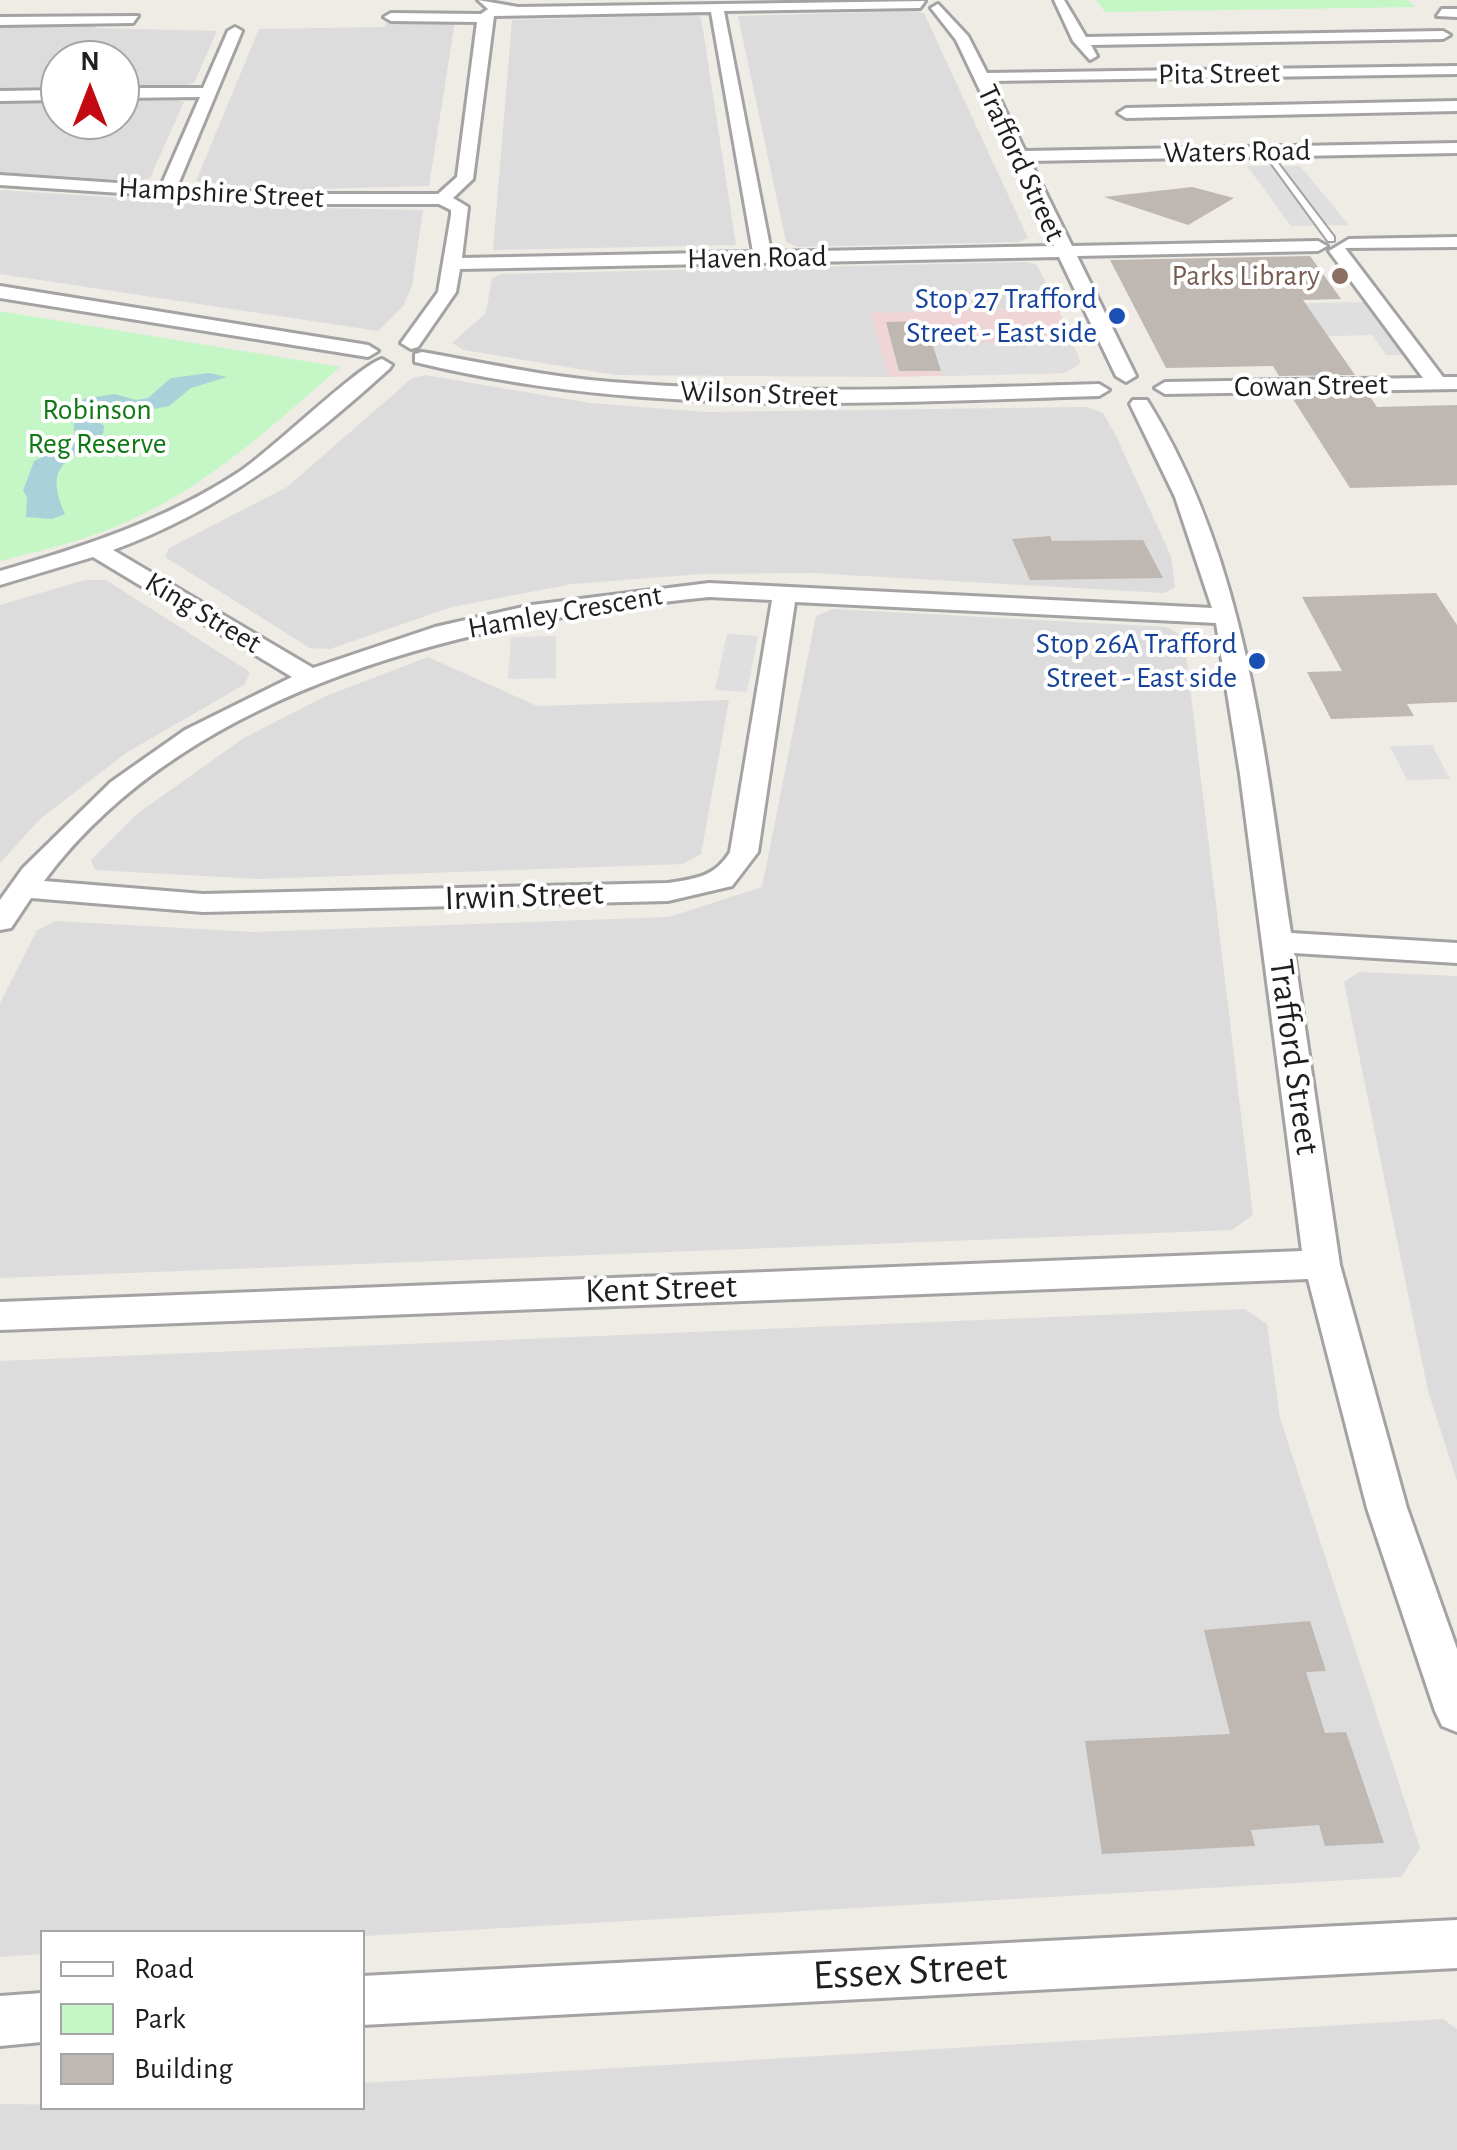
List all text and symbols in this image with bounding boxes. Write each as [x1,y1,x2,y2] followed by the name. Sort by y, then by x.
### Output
[40,40,140,140] north arrow
[80,48,100,76] text: N
[1158,55,1280,93] street label: Pita Street
[969,79,1073,247] street label: Trafford Street
[1163,133,1311,171] street label: Waters Road
[117,170,325,216] street label: Hampshire Street
[687,239,827,277] street label: Haven Road
[1172,258,1320,294] place label: Parks Library
[1329,265,1351,287] marker: Parks Library
[906,281,1097,352] place label: Stop 27 Trafford Street - East side
[1106,305,1128,327] marker: Stop 27 Trafford Street - East side
[1234,367,1388,405] street label: Cowan Street
[679,373,839,415] street label: Wilson Street
[27,392,167,462] park label: Robinson Reg Reserve
[138,564,268,662] street label: King Street
[465,577,665,647] street label: Hamley Crescent
[1036,626,1237,696] place label: Stop 26A Trafford Street - East side
[1246,650,1268,672] marker: Stop 26A Trafford Street - East side
[444,872,604,920] street label: Irwin Street
[1260,957,1328,1157] street label: Trafford Street
[584,1265,738,1313] street label: Kent Street
[40,1930,365,2110] legend
[811,1941,1009,2001] street label: Essex Street
[134,1954,194,1984] text: Road
[134,2004,186,2034] text: Park
[134,2054,233,2084] text: Building

